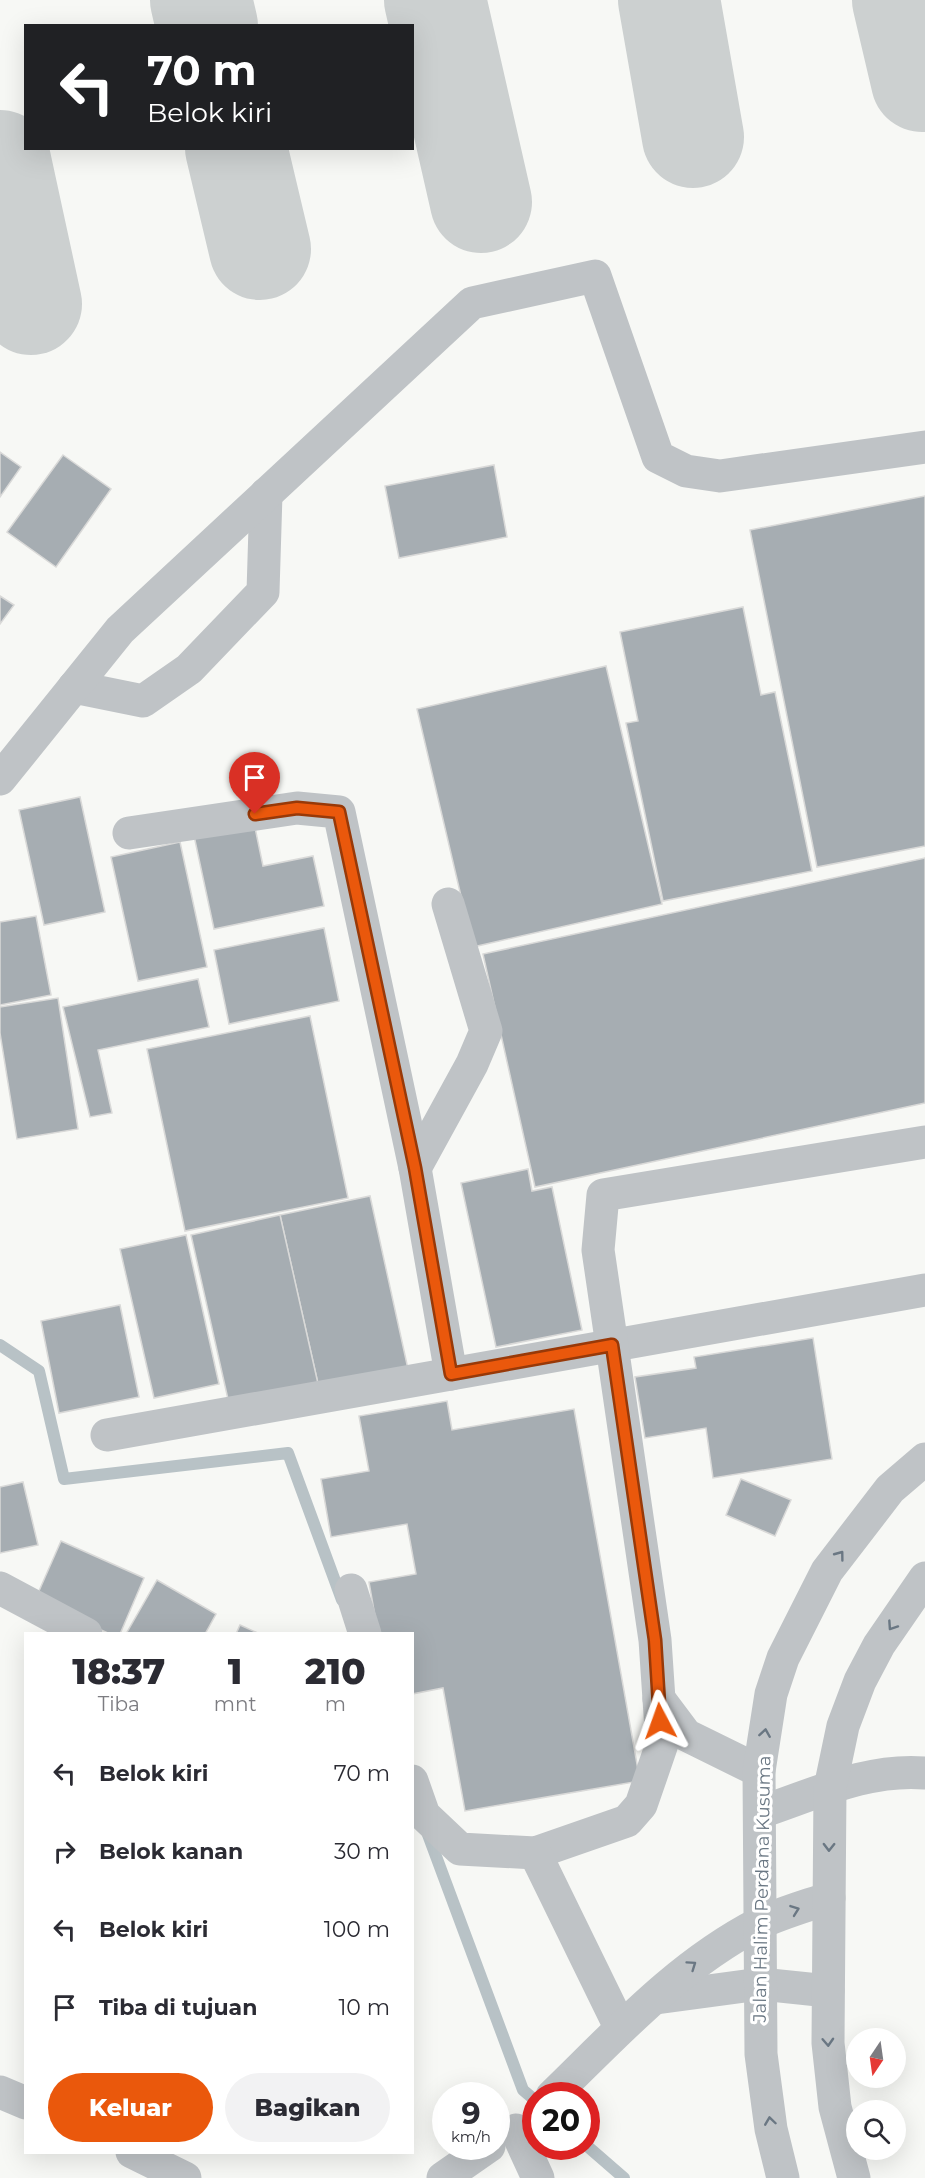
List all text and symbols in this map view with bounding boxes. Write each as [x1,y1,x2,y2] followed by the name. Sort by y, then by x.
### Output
[147,44,257,96] text: 70 m
[48,48,126,126] icon: left
[147,96,272,129] text: Belok kiri
[229,752,280,814] pin
[238,761,271,794] icon: arrive
[832,1551,843,1562] one-way arrow
[888,1619,899,1630] one-way arrow
[72,1649,165,1693] text: 18:37
[228,1649,242,1693] text: 1
[305,1649,366,1693] text: 210
[628,1689,692,1753] position arrow
[98,1692,140,1716] text: Tiba
[214,1692,257,1716] text: mnt
[325,1692,346,1716] text: m
[759,1728,771,1738] one-way arrow
[749,1755,775,2024] street label: Jalan Halim Perdana Kusuma
[48,1757,81,1790] icon: left
[99,1760,208,1787] text: Belok kiri
[334,1760,390,1787] text: 70 m
[48,1835,81,1868] icon: right
[99,1838,243,1865] text: Belok kanan
[334,1838,390,1865] text: 30 m
[823,1842,835,1851] one-way arrow
[789,1905,800,1918] one-way arrow
[48,1913,81,1946] icon: left
[99,1916,208,1943] text: Belok kiri
[324,1916,390,1943] text: 100 m
[685,1961,696,1972] one-way arrow
[48,1991,81,2024] icon: arrive
[99,1994,257,2021] text: Tiba di tujuan
[338,1994,390,2021] text: 10 m
[846,2028,906,2088] north arrow
[846,2028,906,2160] map controls
[822,2037,835,2046] one-way arrow
[48,2073,213,2142] button: Keluar
[225,2073,390,2142] button: Bagikan
[522,2082,600,2160] speed limit sign: 20
[461,2095,481,2132] text: 9
[846,2100,906,2160] button: search
[764,2116,776,2126] one-way arrow
[451,2127,491,2146] text: km/h

